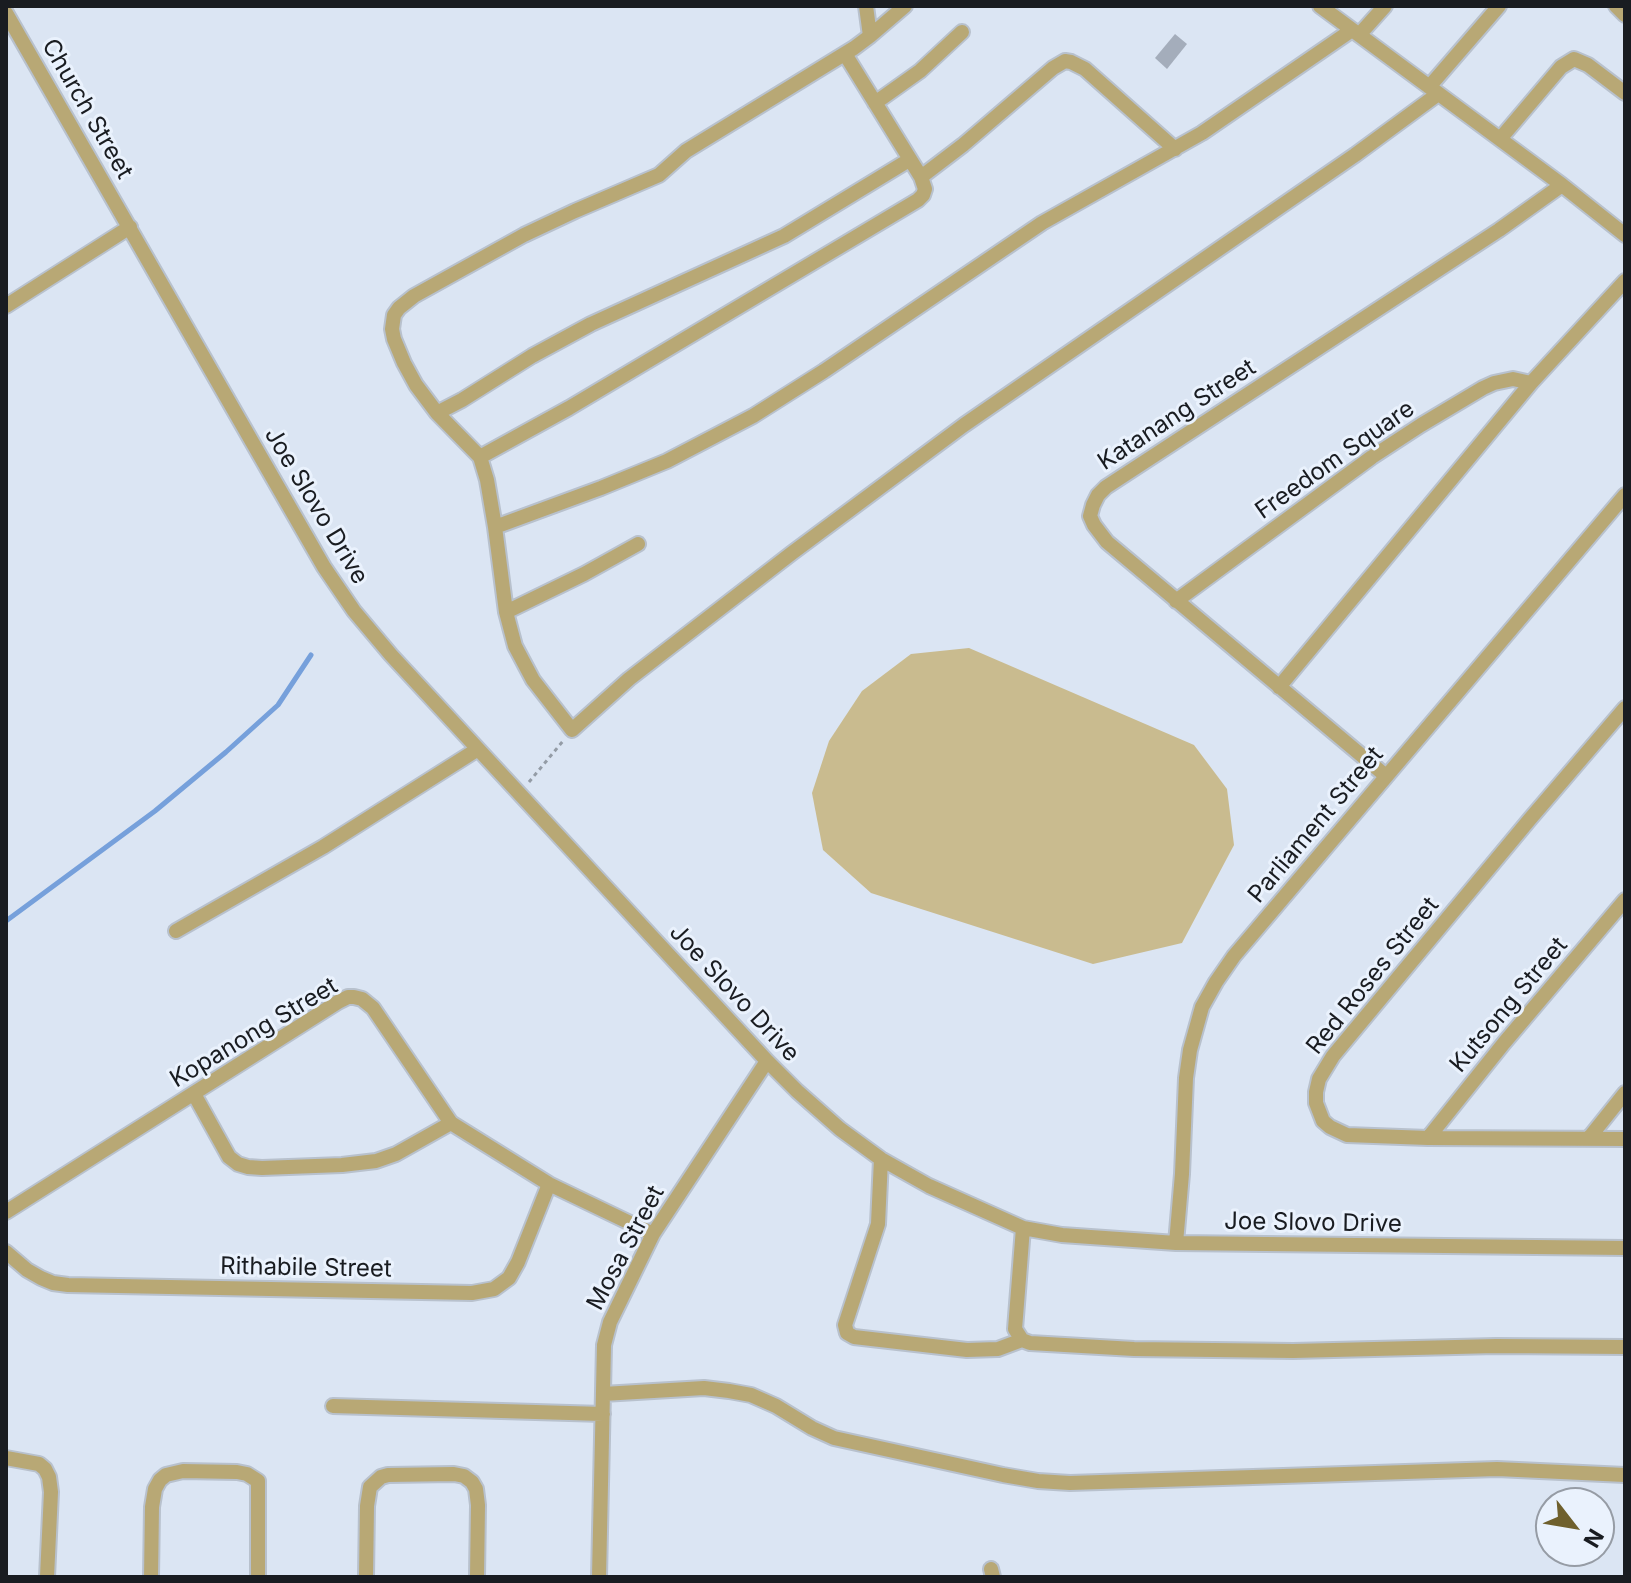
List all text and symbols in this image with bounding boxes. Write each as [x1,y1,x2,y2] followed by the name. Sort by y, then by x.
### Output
[35,34,139,184] street label: Church Street
[1093,353,1261,477] street label: Katanang Street
[1250,394,1420,526] street label: Freedom Square
[258,422,374,590] street label: Joe Slovo Drive
[1242,741,1390,909] street label: Parliament Street
[1301,892,1445,1060] street label: Red Roses Street
[663,918,805,1068] street label: Joe Slovo Drive
[1444,932,1574,1078] street label: Kutsong Street
[165,972,343,1094] street label: Kopanong Street
[581,1181,671,1315] street label: Mosa Street
[1224,1207,1402,1239] street label: Joe Slovo Drive
[220,1252,392,1284] street label: Rithabile Street
[1535,1487,1615,1567] north arrow
[1578,1524,1609,1552] text: N

